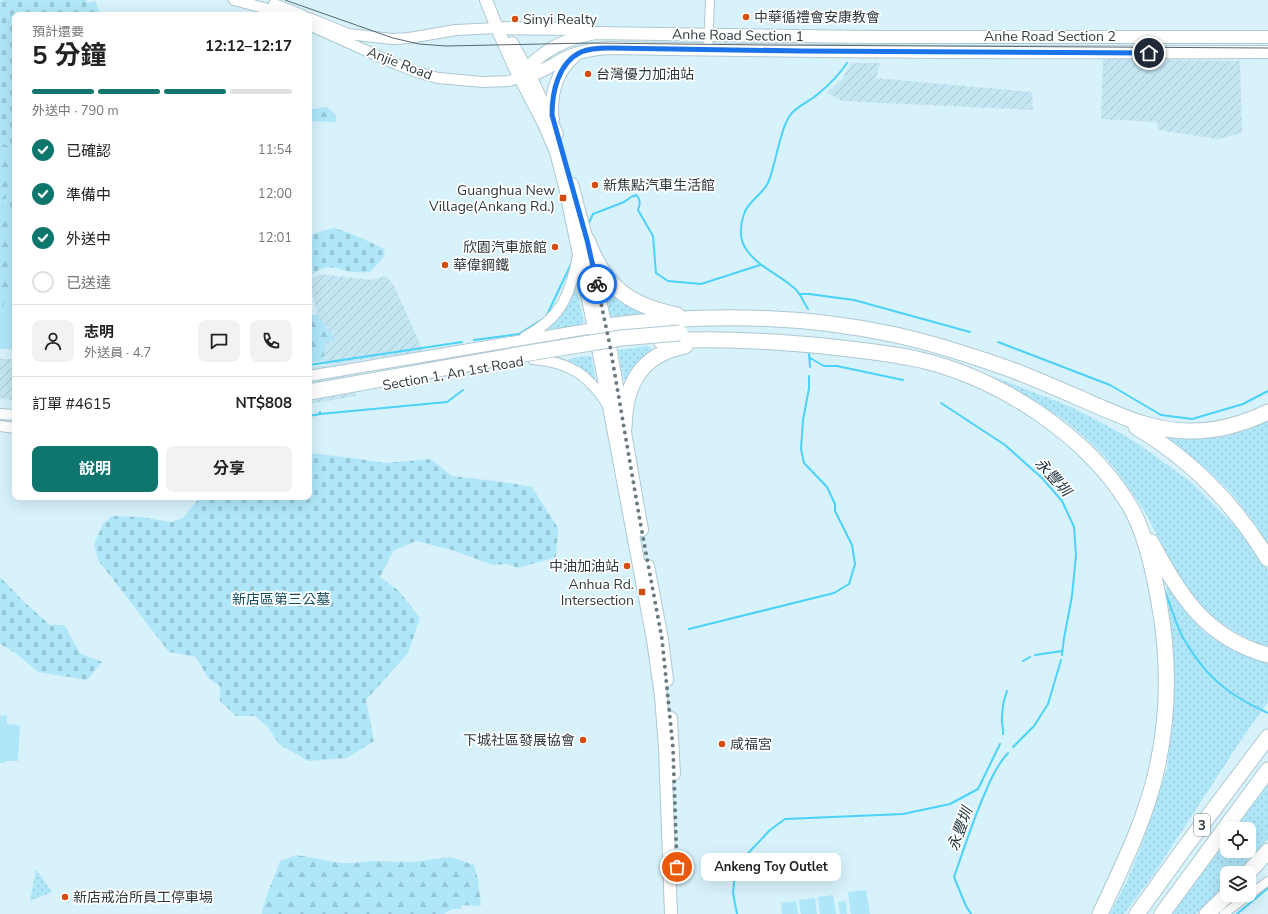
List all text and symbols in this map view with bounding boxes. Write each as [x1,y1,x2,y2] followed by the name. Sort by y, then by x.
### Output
[754,8,880,27] place label: 中華循禮會安康教會
[523,10,598,29] place label: Sinyi Realty
[741,12,751,22] marker: 中華循禮會安康教會
[510,14,520,24] marker: Sinyi Realty
[32,23,84,41] text: 預計還要
[672,25,804,46] street label: Anhe Road Section 1
[984,27,1116,46] street label: Anhe Road Section 2
[205,36,292,56] text: 12:12–12:17
[1132,36,1166,70] pin
[32,38,107,73] text: 5 分鐘
[365,42,435,85] street label: Anjie Road
[1138,42,1160,64] icon: home
[596,65,694,84] place label: 台灣優力加油站
[583,69,593,79] marker: 台灣優力加油站
[32,102,119,120] text: 外送中 · 790 m
[32,139,54,161] icon: check
[66,141,111,161] text: 已確認
[258,141,292,159] text: 11:54
[603,176,715,195] place label: 新焦點汽車生活館
[590,180,600,190] marker: 新焦點汽車生活館
[428,181,555,216] place label: Guanghua New Village(Ankang Rd.)
[32,183,54,205] icon: check
[66,185,111,205] text: 準備中
[258,185,292,203] text: 12:00
[558,193,568,203] marker: Guanghua New Village(Ankang Rd.)
[32,227,54,249] icon: check
[66,229,111,249] text: 外送中
[258,229,292,247] text: 12:01
[463,238,547,257] place label: 欣園汽車旅館
[550,242,560,252] marker: 欣園汽車旅館
[453,256,509,275] place label: 華偉鋼鐵
[440,260,450,270] marker: 華偉鋼鐵
[577,264,617,304] courier
[66,273,111,293] text: 已送達
[586,273,608,295] icon: bike
[32,320,74,362] button: person
[198,320,240,362] button: chat
[250,320,292,362] button: phone
[84,322,114,342] text: 志明
[84,344,151,362] text: 外送員 · 4.7
[381,352,525,395] street label: Section 1, An 1st Road
[235,393,292,413] text: NT$808
[32,394,111,414] text: 訂單 #4615
[32,446,158,492] button: 說明
[166,446,292,492] button: 分享
[1031,454,1077,502] water label: 永豐圳
[549,557,619,576] place label: 中油加油站
[622,561,632,571] marker: 中油加油站
[561,575,634,610] place label: Anhua Rd. Intersection
[637,587,647,597] marker: Anhua Rd. Intersection
[232,590,330,609] park label: 新店區第三公墓
[463,731,575,750] place label: 下城社區發展協會
[578,735,588,745] marker: 下城社區發展協會
[730,735,772,754] place label: 咸福宮
[717,739,727,749] marker: 咸福宮
[943,803,978,854] water label: 永豐圳
[1194,814,1210,836] road number: 3
[1220,822,1256,902] map controls
[1220,822,1256,858] button: locate
[660,850,694,884] pin
[701,853,841,881] callout: Ankeng Toy Outlet
[666,856,688,878] icon: bag
[714,858,828,876] text: Ankeng Toy Outlet
[1220,866,1256,902] button: layers
[73,888,213,907] place label: 新店戒治所員工停車場
[60,892,70,902] marker: 新店戒治所員工停車場

